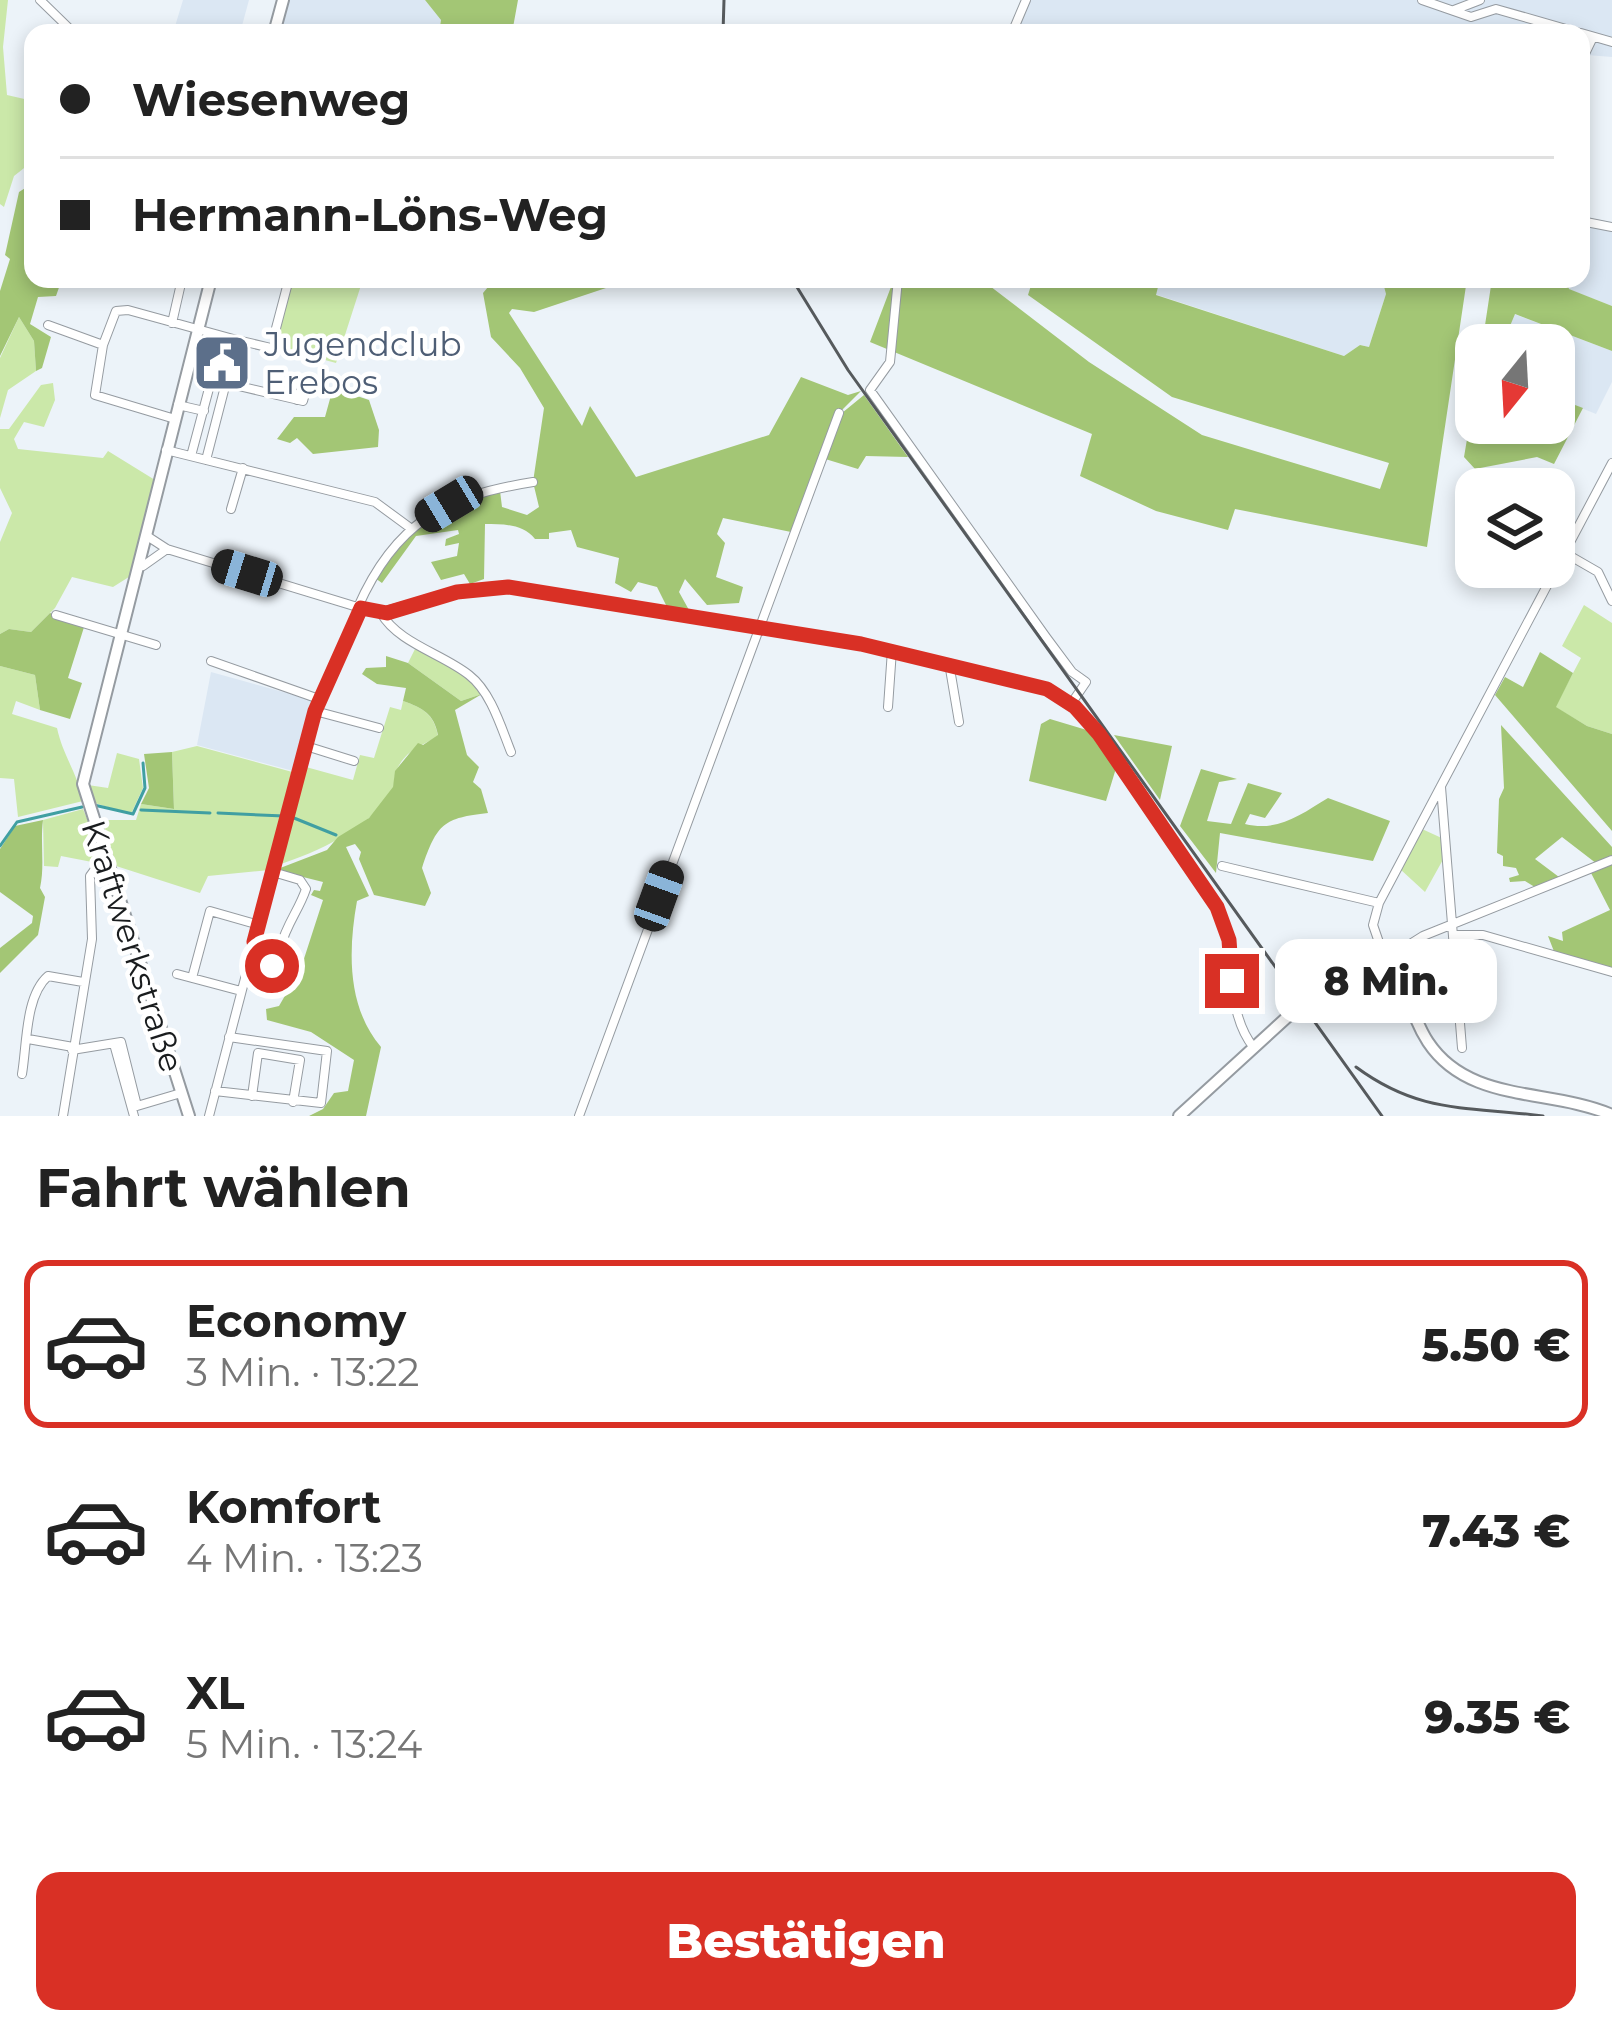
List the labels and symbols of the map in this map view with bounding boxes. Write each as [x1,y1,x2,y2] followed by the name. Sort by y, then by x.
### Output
[263,324,462,402] place label: Jugendclub Erebos
[1455,324,1575,444] north arrow
[191,332,253,394] public building icon: Jugendclub Erebos
[409,470,489,538] car
[207,545,287,601] car
[73,815,193,1077] street label: Kraftwerkstraße
[630,856,688,936] car
[245,939,299,993] route start
[1274,939,1496,1023] callout: 8 Min.
[1205,954,1259,1008] route end

